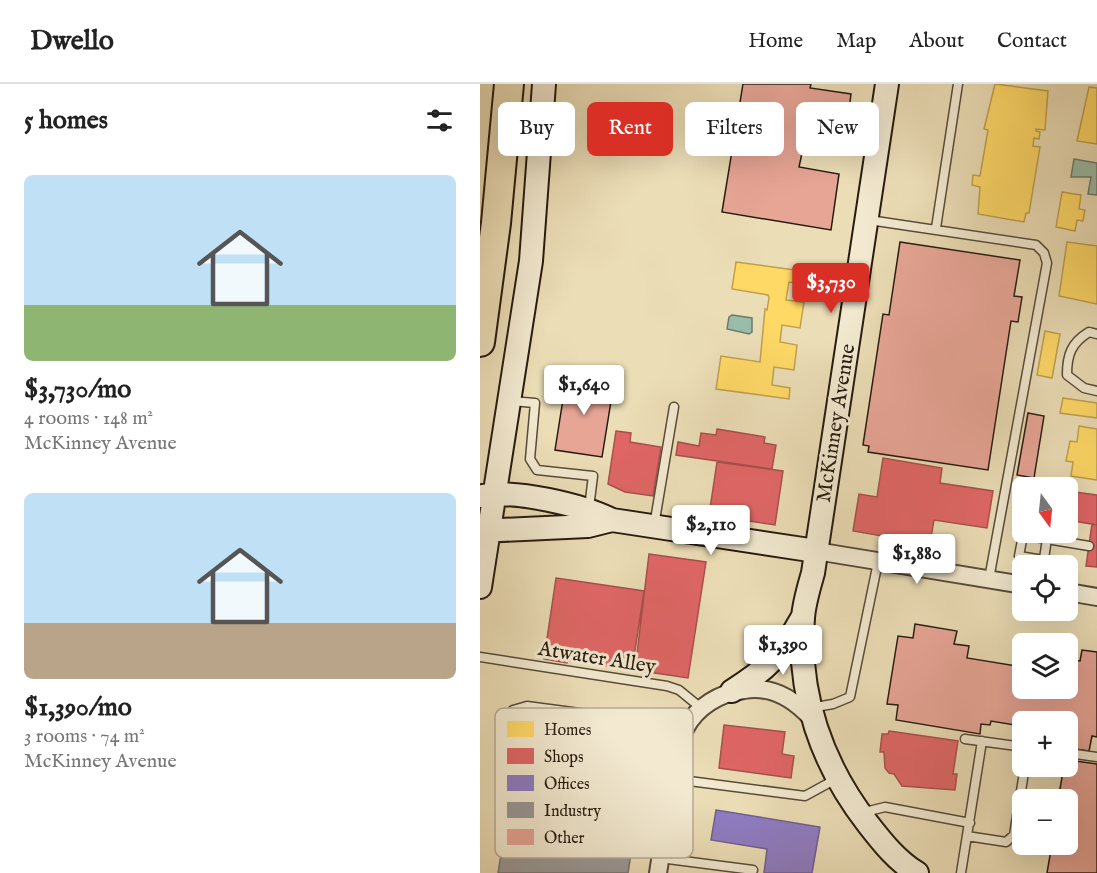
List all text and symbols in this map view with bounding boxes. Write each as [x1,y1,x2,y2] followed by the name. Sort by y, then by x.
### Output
[30,24,114,59] text: Dwello
[748,28,803,55] text: Home
[836,28,876,55] text: Map
[909,28,964,55] text: About
[997,28,1067,55] text: Contact
[498,102,575,156] chip: Buy
[587,102,673,156] chip: Rent
[685,102,784,156] chip: Filters
[796,102,879,156] chip: New
[24,104,108,137] text: 5 homes
[423,104,456,137] icon: filters
[186,214,294,322] icon: home
[782,263,880,314] pin: $3,730
[806,270,856,295] text: $3,730
[811,342,862,505] street label: McKinney Avenue
[535,365,633,416] pin: $1,640
[558,372,610,397] text: $1,640
[24,373,131,406] text: $3,730/mo
[24,406,153,431] text: 4 rooms · 148 m²
[24,431,177,456] text: McKinney Avenue
[1012,477,1078,543] north arrow
[1012,477,1078,855] map controls
[662,505,760,556] pin: $2,110
[686,512,736,537] text: $2,110
[186,532,294,640] icon: home
[868,534,966,585] pin: $1,880
[892,541,942,566] text: $1,880
[1012,555,1078,621] button: locate
[734,625,832,676] pin: $1,390
[758,632,808,657] text: $1,390
[1012,633,1078,699] button: layers
[535,636,658,681] street label: Atwater Alley
[24,691,132,724] text: $1,390/mo
[495,708,693,858] legend
[1012,711,1078,777] button: +
[544,721,592,741] text: Homes
[24,724,145,749] text: 3 rooms · 74 m²
[544,748,584,768] text: Shops
[24,749,177,774] text: McKinney Avenue
[544,775,590,795] text: Offices
[1012,789,1078,855] button: −
[544,802,601,822] text: Industry
[544,829,585,849] text: Other

